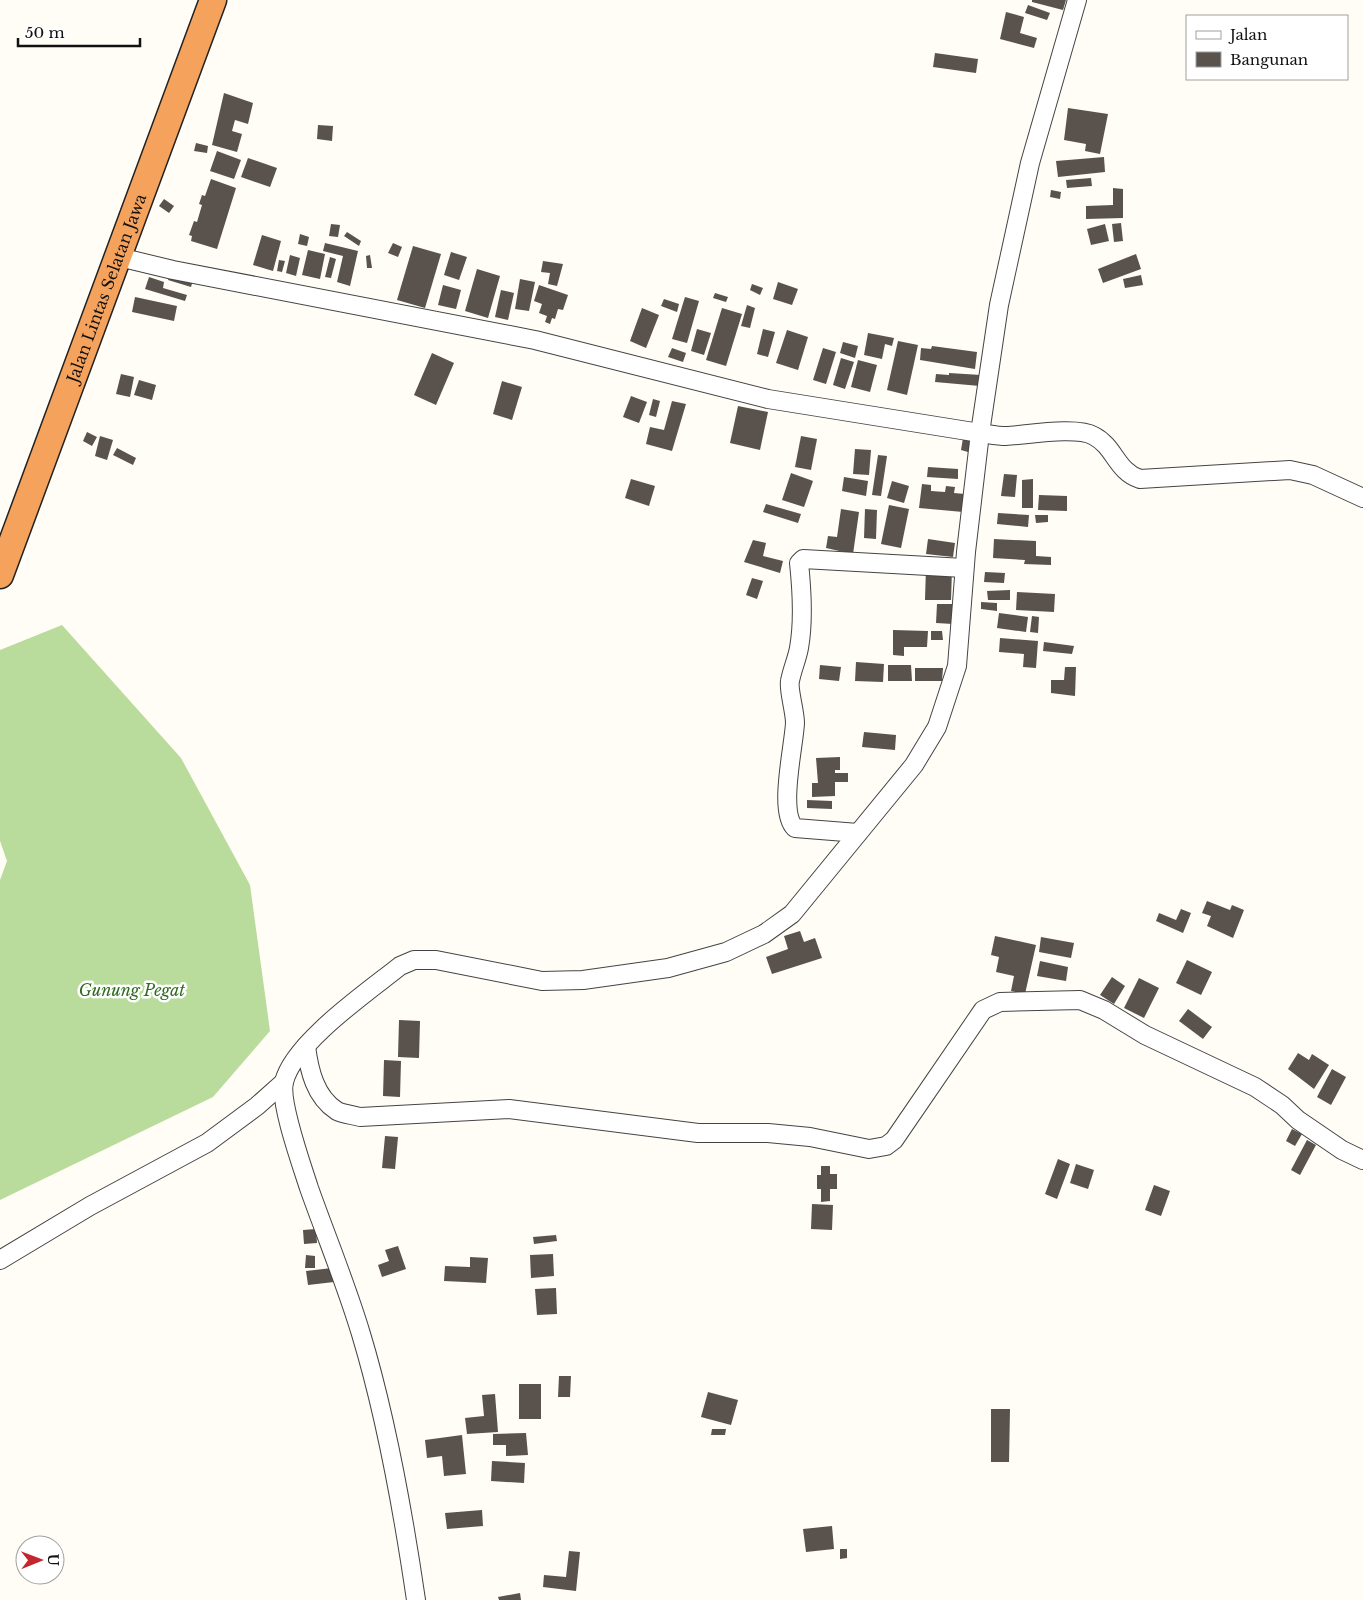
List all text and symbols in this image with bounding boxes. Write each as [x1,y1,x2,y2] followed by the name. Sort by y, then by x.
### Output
[18,15,140,47] scale bar
[1186,15,1348,80] legend
[25,23,65,42] text: 50 m
[1228,25,1267,44] text: Jalan
[1230,50,1308,69] text: Bangunan
[61,191,150,387] street label: Jalan Lintas Selatan Jawa
[79,980,185,1000] park label: Gunung Pegat
[15,1535,65,1585] north arrow
[44,1553,62,1567] text: U

